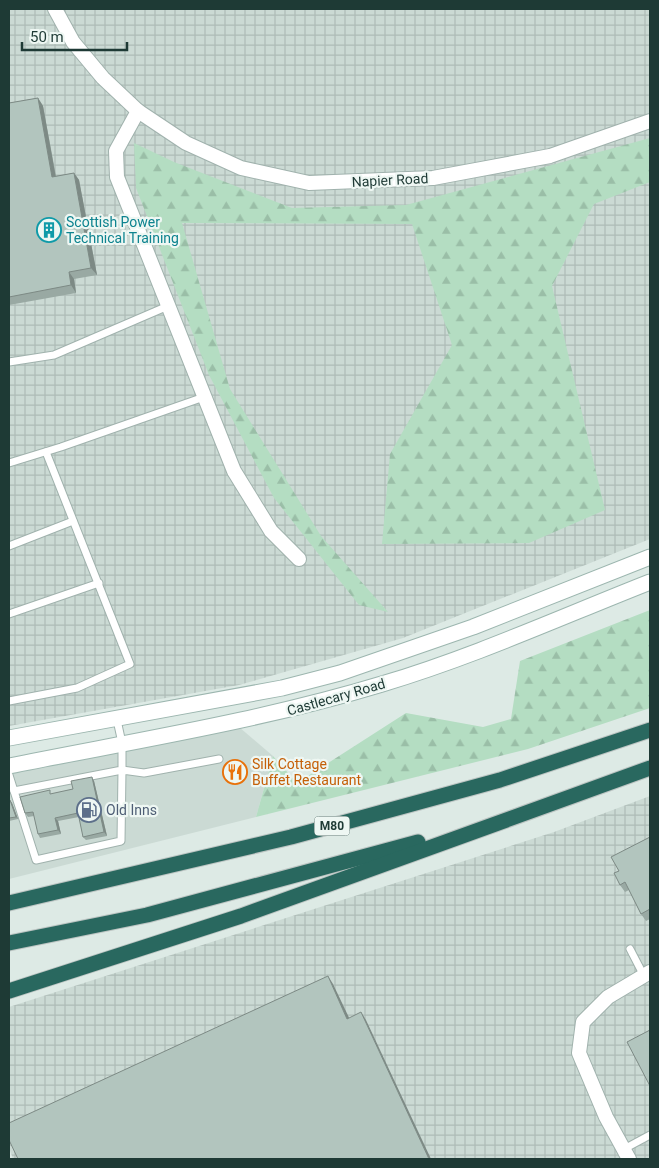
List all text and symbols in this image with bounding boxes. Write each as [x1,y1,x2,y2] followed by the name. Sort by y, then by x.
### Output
[22,20,128,52] scale bar
[30,28,64,46] text: 50 m
[351,170,429,190] street label: Napier Road
[66,214,179,246] place label: Scottish Power Technical Training
[36,217,62,243] building icon: Scottish Power Technical Training
[285,675,387,719] street label: Castlecary Road
[252,756,361,788] place label: Silk Cottage Buffet Restaurant
[222,759,248,785] restaurant icon: Silk Cottage Buffet Restaurant
[76,797,102,823] fuel station icon: Old Inns
[106,802,157,818] place label: Old Inns
[314,816,350,836] road number: M80

